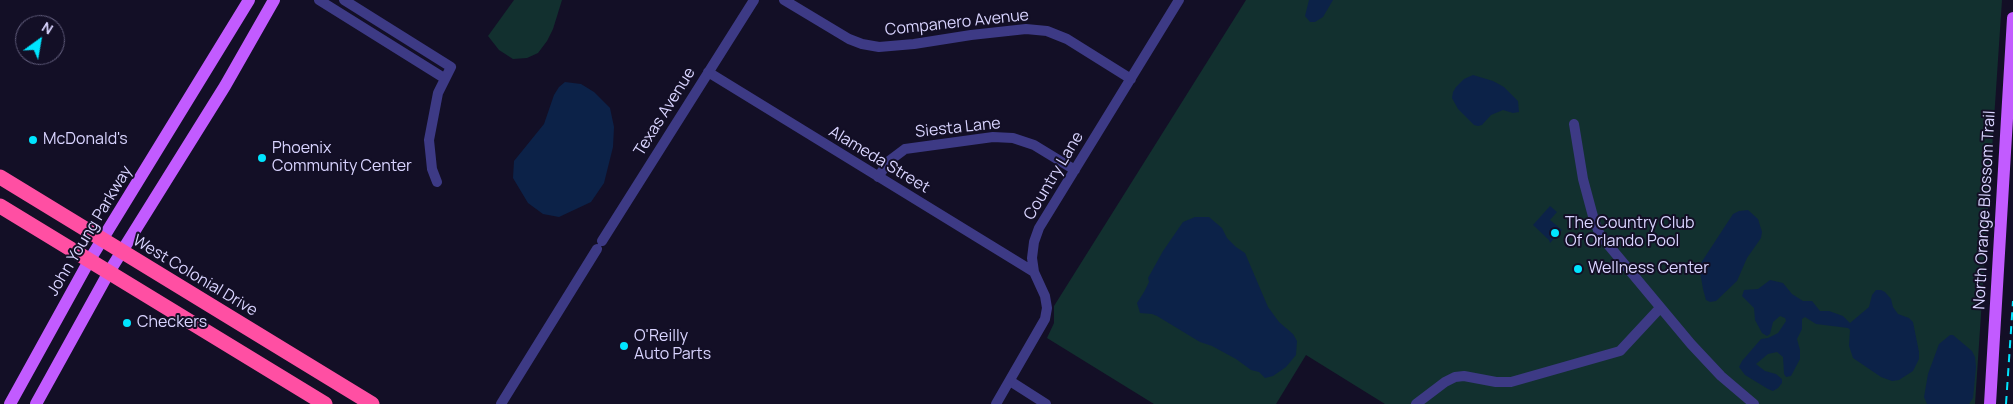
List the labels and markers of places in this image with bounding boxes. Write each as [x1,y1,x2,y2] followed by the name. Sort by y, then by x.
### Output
[43,130,128,150] place label: McDonald's
[27,134,39,146] marker: McDonald's
[272,139,412,177] place label: Phoenix Community Center
[256,152,268,164] marker: Phoenix Community Center
[1565,214,1694,252] place label: The Country Club Of Orlando Pool
[1549,227,1561,239] marker: The Country Club Of Orlando Pool
[1588,259,1709,279] place label: Wellness Center
[1572,263,1584,275] marker: Wellness Center
[137,313,207,333] place label: Checkers
[121,317,133,329] marker: Checkers
[634,327,711,365] place label: O'Reilly Auto Parts
[618,340,630,352] marker: O'Reilly Auto Parts

